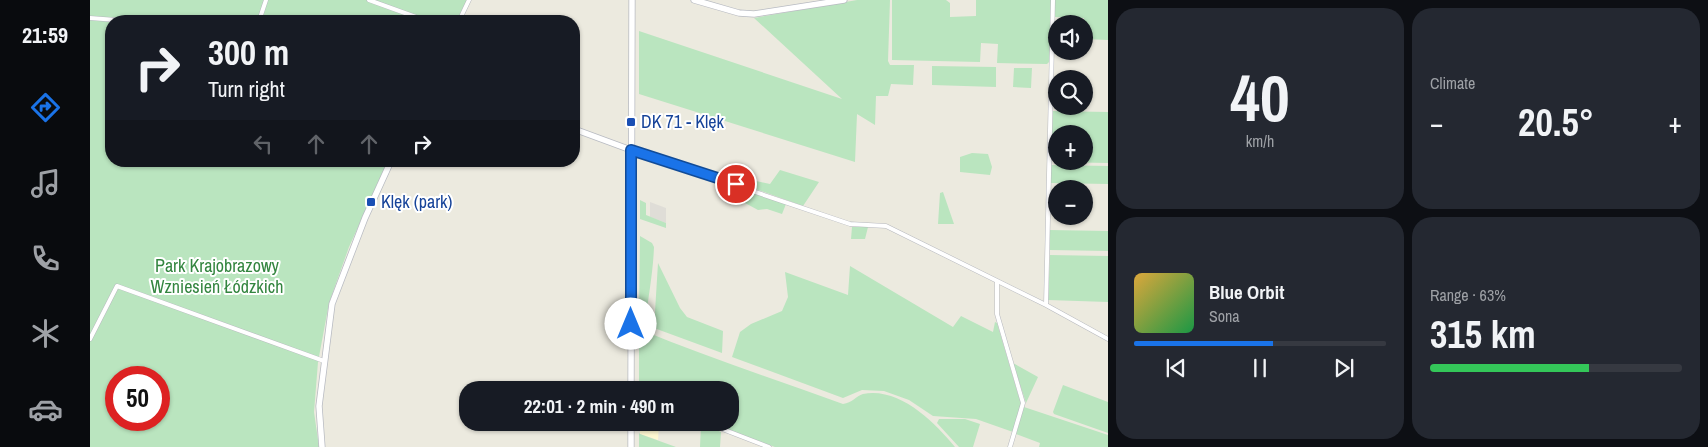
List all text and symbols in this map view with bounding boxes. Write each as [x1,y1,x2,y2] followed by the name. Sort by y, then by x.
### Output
[1048,15,1093,225] map controls
[1048,15,1093,60] button: sound
[22,20,68,50] text: 21:59
[208,29,289,76] text: 300 m
[125,35,190,100] icon: right
[1230,54,1290,141] text: 40
[1048,70,1093,115] button: search
[1430,72,1475,94] text: Climate
[208,74,285,104] text: Turn right
[28,90,63,125] icon: directions
[1518,97,1594,148] text: 20.5°
[1430,104,1443,142] text: −
[1669,104,1682,142] text: +
[641,109,724,134] place label: DK 71 - Klęk
[625,116,637,128] marker: DK 71 - Klęk
[1048,125,1093,170] button: +
[249,130,277,158] icon: left
[302,130,330,158] icon: ahead
[355,130,383,158] icon: ahead
[408,130,436,158] icon: right
[1246,130,1274,152] text: km/h
[715,163,757,205] pin
[28,166,63,201] icon: music
[722,170,750,198] icon: arrive
[1048,180,1093,225] button: −
[381,189,452,214] place label: Klęk (park)
[365,196,377,208] marker: Klęk (park)
[28,241,63,276] icon: phone
[151,253,283,299] park label: Park Krajobrazowy Wzniesień Łódzkich
[1209,279,1284,305] text: Blue Orbit
[1430,284,1506,306] text: Range · 63%
[604,297,656,349] position arrow
[1209,305,1240,327] text: Sona
[1430,309,1536,360] text: 315 km
[28,316,63,351] icon: climate
[1162,354,1190,382] icon: previous
[1246,354,1274,382] icon: pause
[1330,354,1358,382] icon: next
[105,366,170,431] speed limit sign: 50
[28,392,63,427] icon: car
[524,393,674,419] text: 22:01 · 2 min · 490 m

